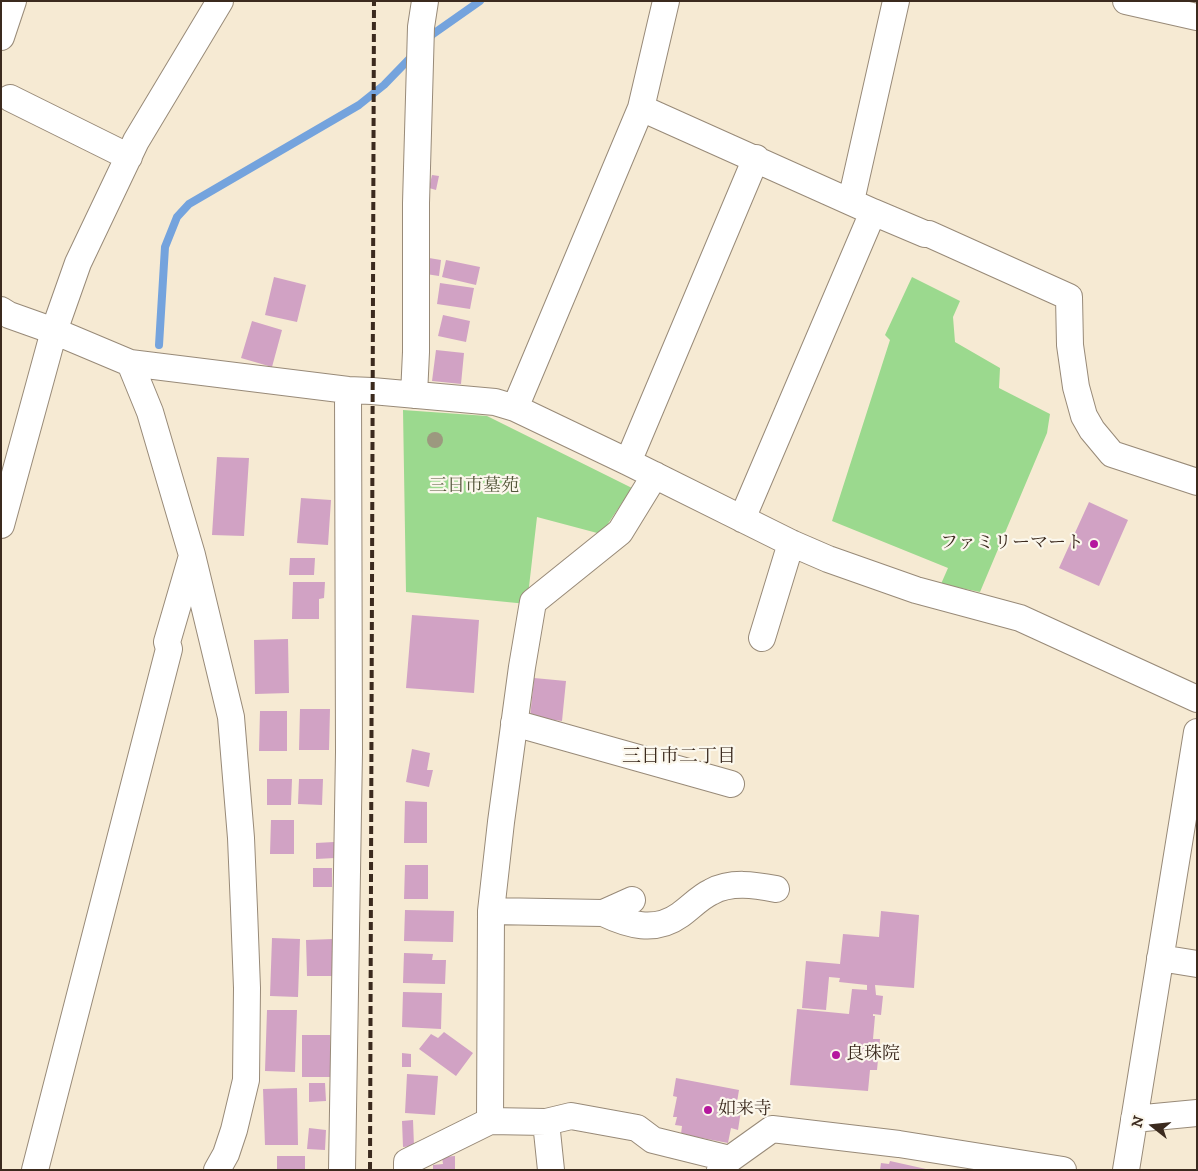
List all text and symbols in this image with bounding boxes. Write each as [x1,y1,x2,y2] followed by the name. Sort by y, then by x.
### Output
[429,476,519,498] park label: 三日市墓苑
[940,533,1084,555] place label: ファミリーマート
[1088,538,1100,550] marker: ファミリーマート
[622,747,736,769] district label: 三日市二丁目
[846,1044,900,1066] place label: 良珠院
[830,1049,842,1061] marker: 良珠院
[718,1099,772,1121] place label: 如来寺
[1128,1101,1178,1151] north arrow
[702,1104,714,1116] marker: 如来寺
[1128,1114,1149,1130] text: N

